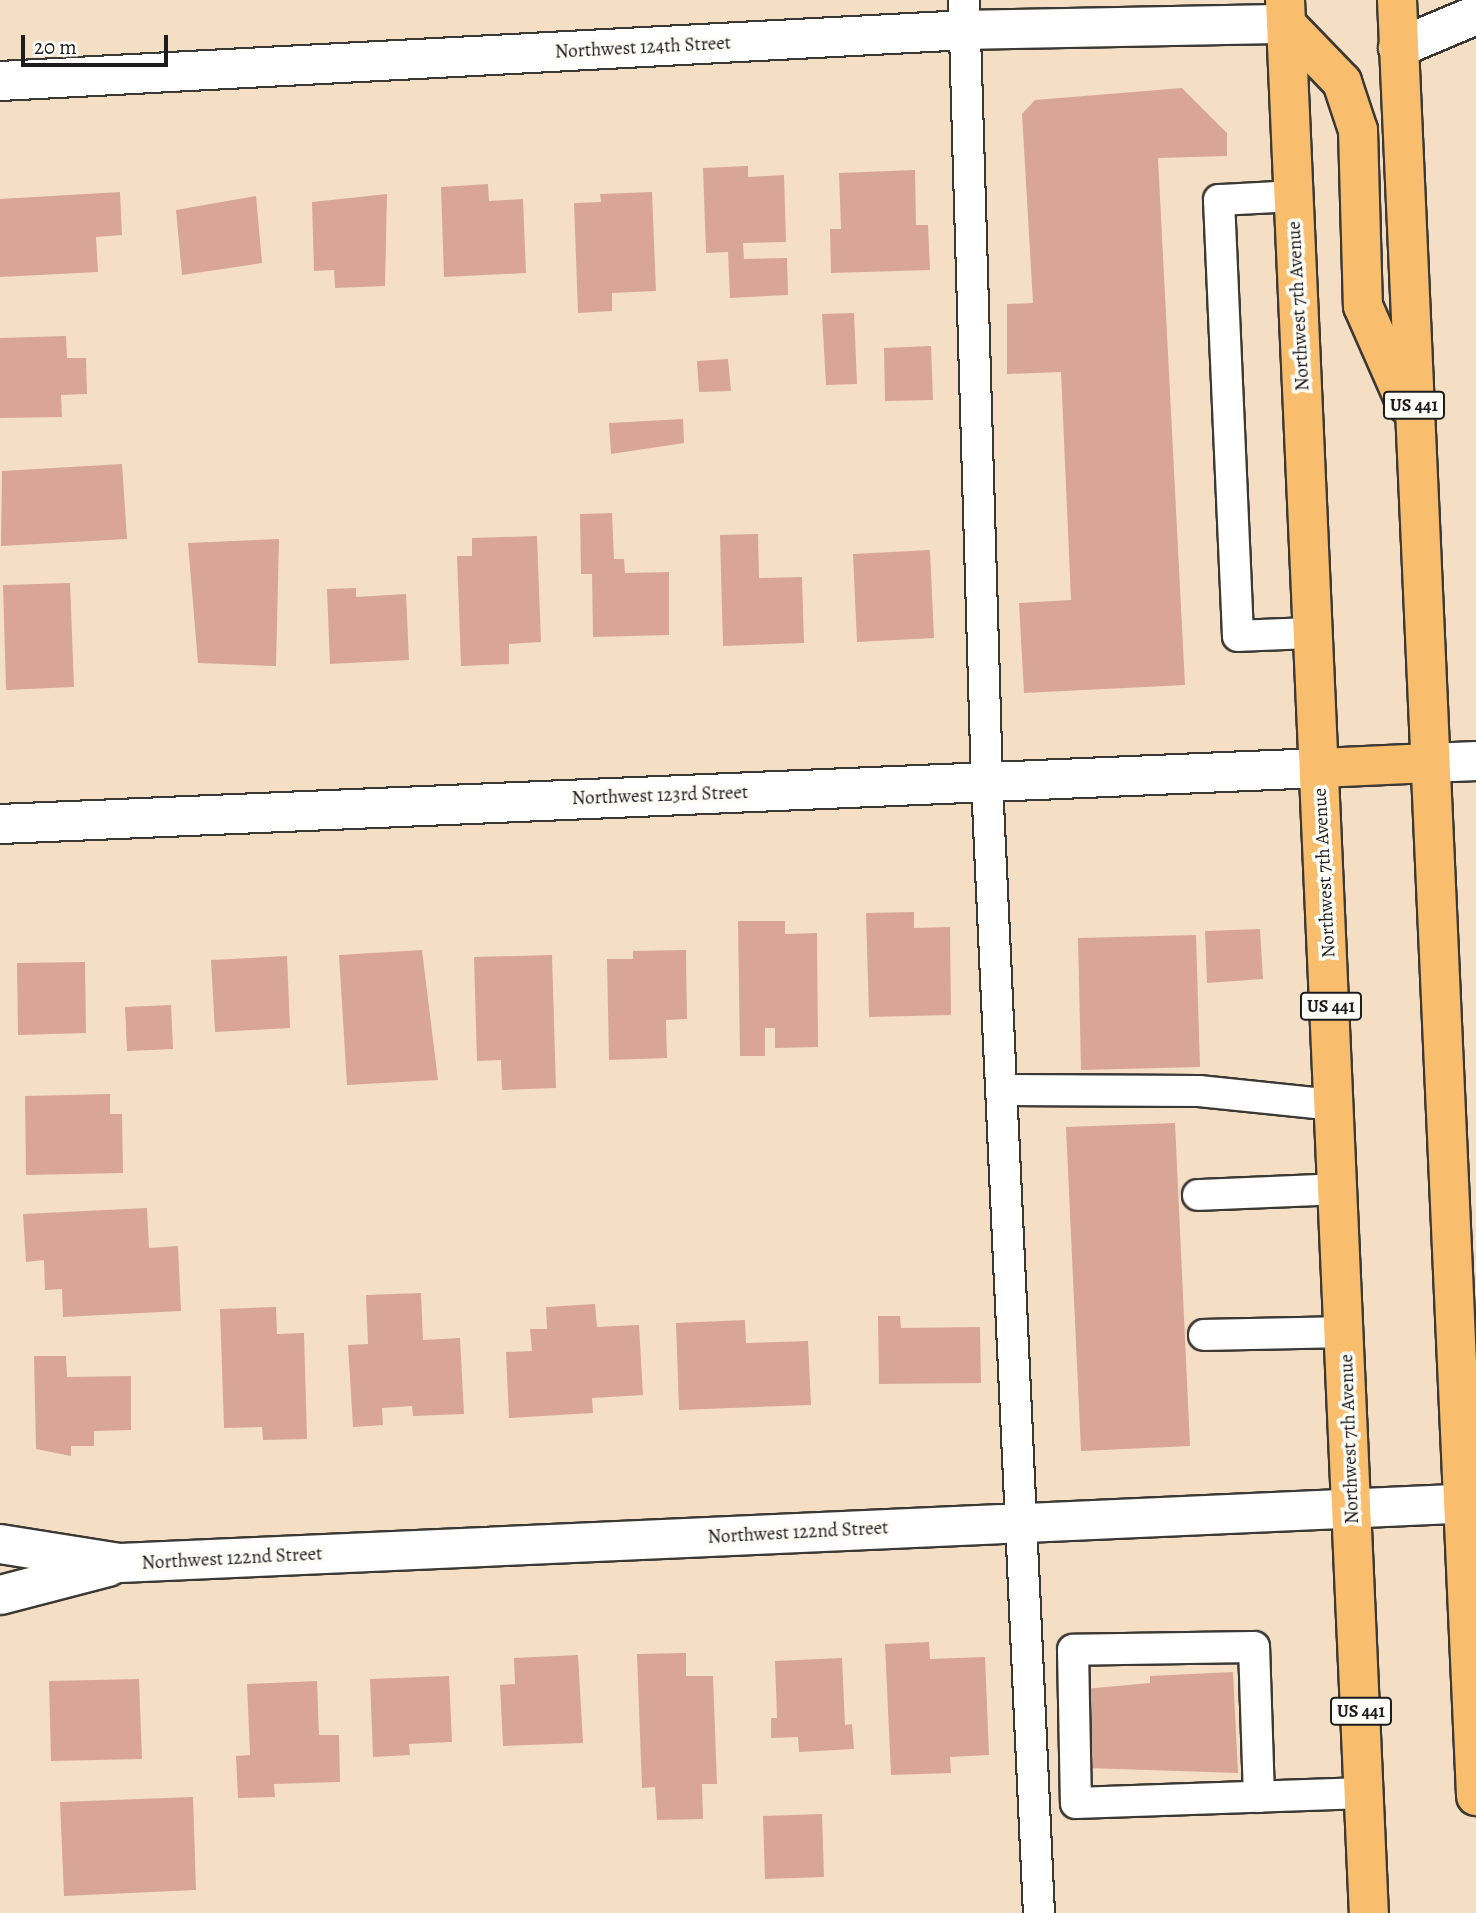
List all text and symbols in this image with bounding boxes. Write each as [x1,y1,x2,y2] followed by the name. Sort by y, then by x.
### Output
[24,21,172,65] scale bar
[554,32,732,64] street label: Northwest 124th Street
[34,33,77,61] text: 20 m
[1283,220,1315,392] street label: Northwest 7th Avenue
[1382,390,1446,419] road number: US 441
[571,782,749,810] street label: Northwest 123rd Street
[1309,787,1341,959] street label: Northwest 7th Avenue
[1300,992,1362,1021] road number: US 441
[1336,1354,1364,1524] street label: Northwest 7th Avenue
[707,1517,889,1549] street label: Northwest 122nd Street
[141,1543,323,1575] street label: Northwest 122nd Street
[1330,1696,1392,1726] road number: US 441

